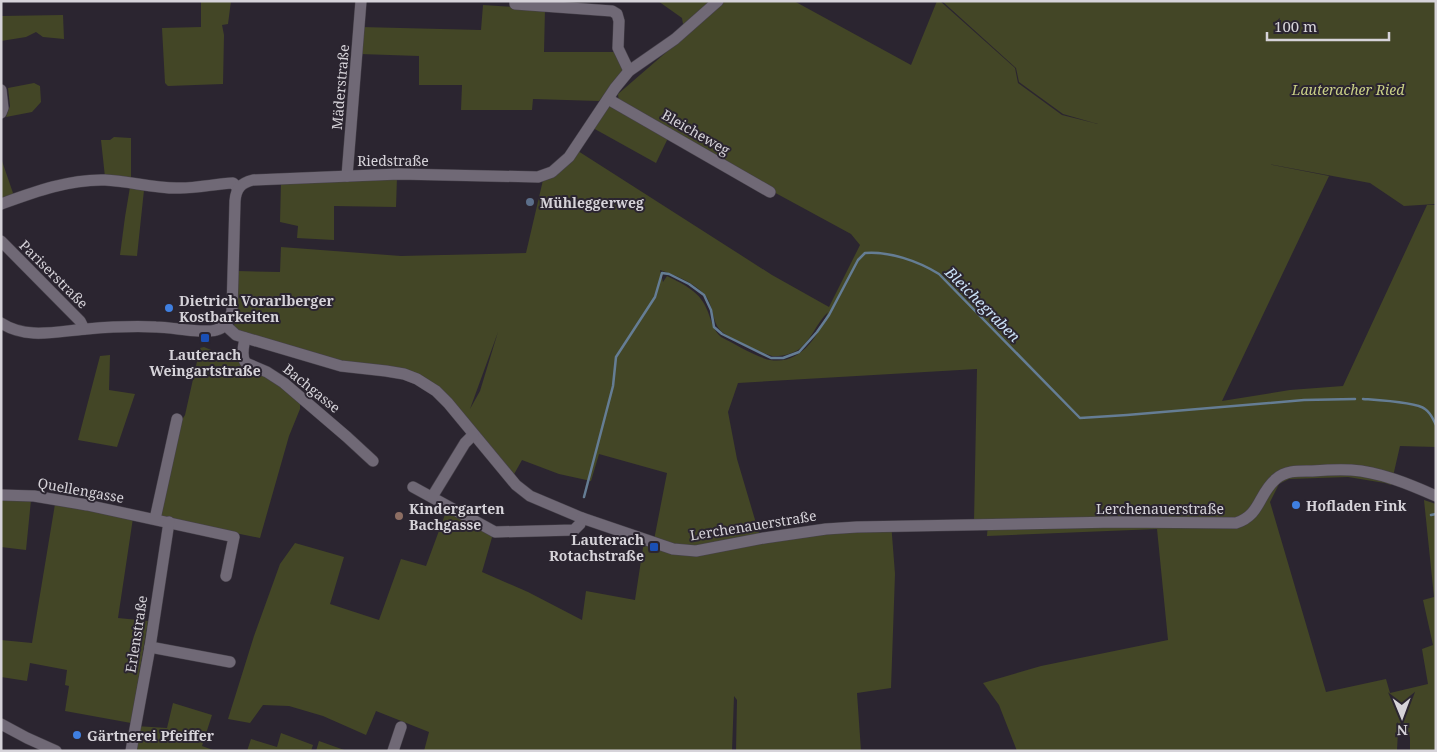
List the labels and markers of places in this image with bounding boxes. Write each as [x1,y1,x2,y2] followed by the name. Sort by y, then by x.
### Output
[540,193,644,212] place label: Mühleggerweg
[524,196,536,208] marker: Mühleggerweg
[179,291,334,326] place label: Dietrich Vorarlberger Kostbarkeiten
[163,302,175,314] marker: Dietrich Vorarlberger Kostbarkeiten
[199,332,211,344] marker: Lauterach Weingartstraße
[149,345,261,380] place label: Lauterach Weingartstraße
[1306,496,1407,515] place label: Hofladen Fink
[409,499,505,534] place label: Kindergarten Bachgasse
[1290,499,1302,511] marker: Hofladen Fink
[393,510,405,522] marker: Kindergarten Bachgasse
[549,530,644,565] place label: Lauterach Rotachstraße
[648,541,660,553] marker: Lauterach Rotachstraße
[87,726,215,745] place label: Gärtnerei Pfeiffer
[71,729,83,741] marker: Gärtnerei Pfeiffer

